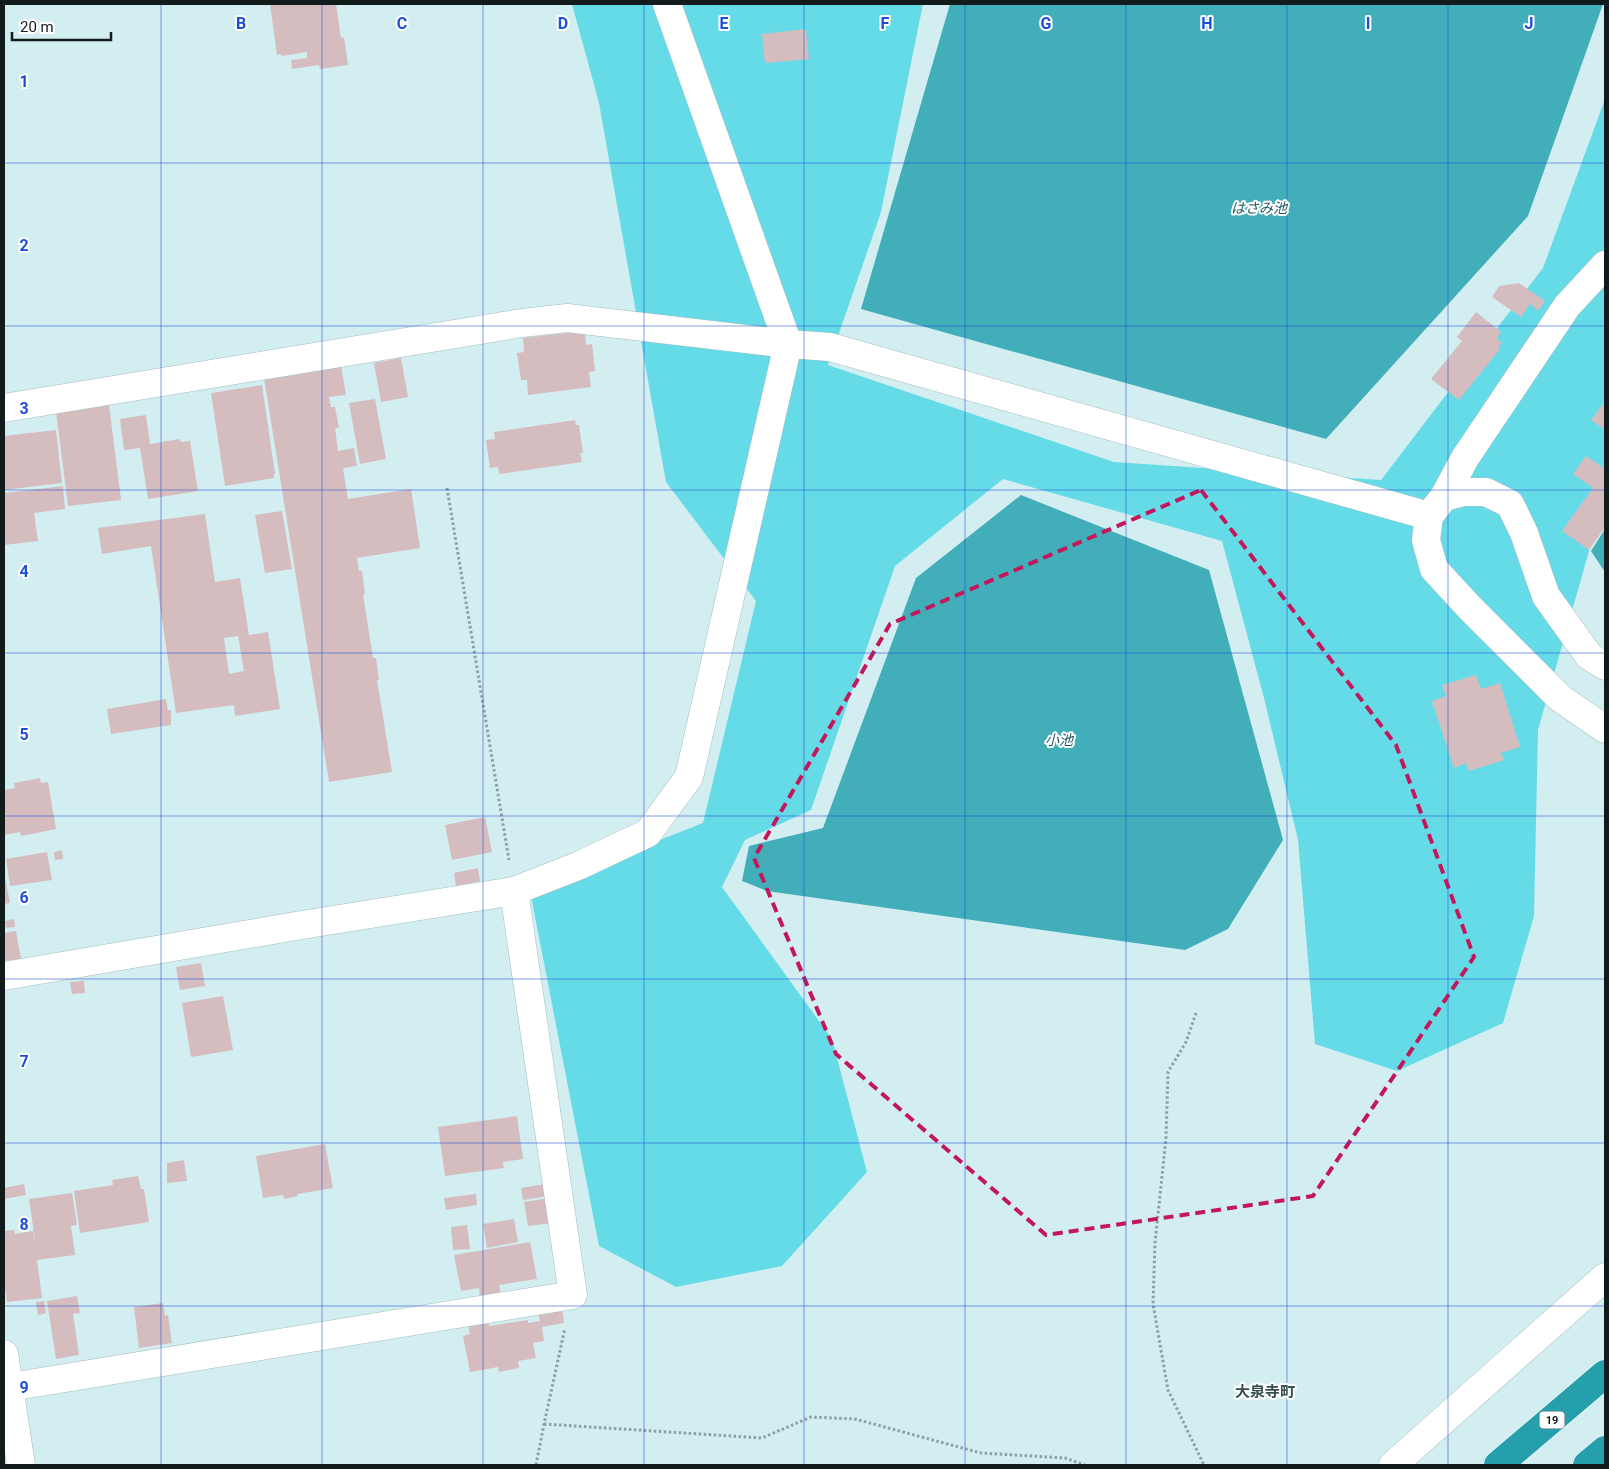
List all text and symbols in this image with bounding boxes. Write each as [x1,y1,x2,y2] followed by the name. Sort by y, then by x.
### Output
[12,10,111,42] scale bar
[236,14,246,33] text: B
[397,14,407,33] text: C
[558,14,568,33] text: D
[720,14,729,33] text: E
[881,14,890,33] text: F
[1041,14,1052,33] text: G
[1201,14,1213,33] text: H
[1366,14,1370,33] text: I
[1525,14,1533,33] text: J
[20,18,54,36] text: 20 m
[19,72,29,91] text: 1
[1231,200,1289,216] water label: はさみ池
[19,236,29,255] text: 2
[19,399,29,418] text: 3
[19,562,29,581] text: 4
[19,725,29,744] text: 5
[1045,732,1075,748] water label: 小池
[19,888,29,907] text: 6
[19,1052,29,1071] text: 7
[19,1215,29,1234] text: 8
[19,1378,29,1397] text: 9
[1235,1383,1295,1401] district label: 大泉寺町
[1540,1412,1564,1428] road number: 19

